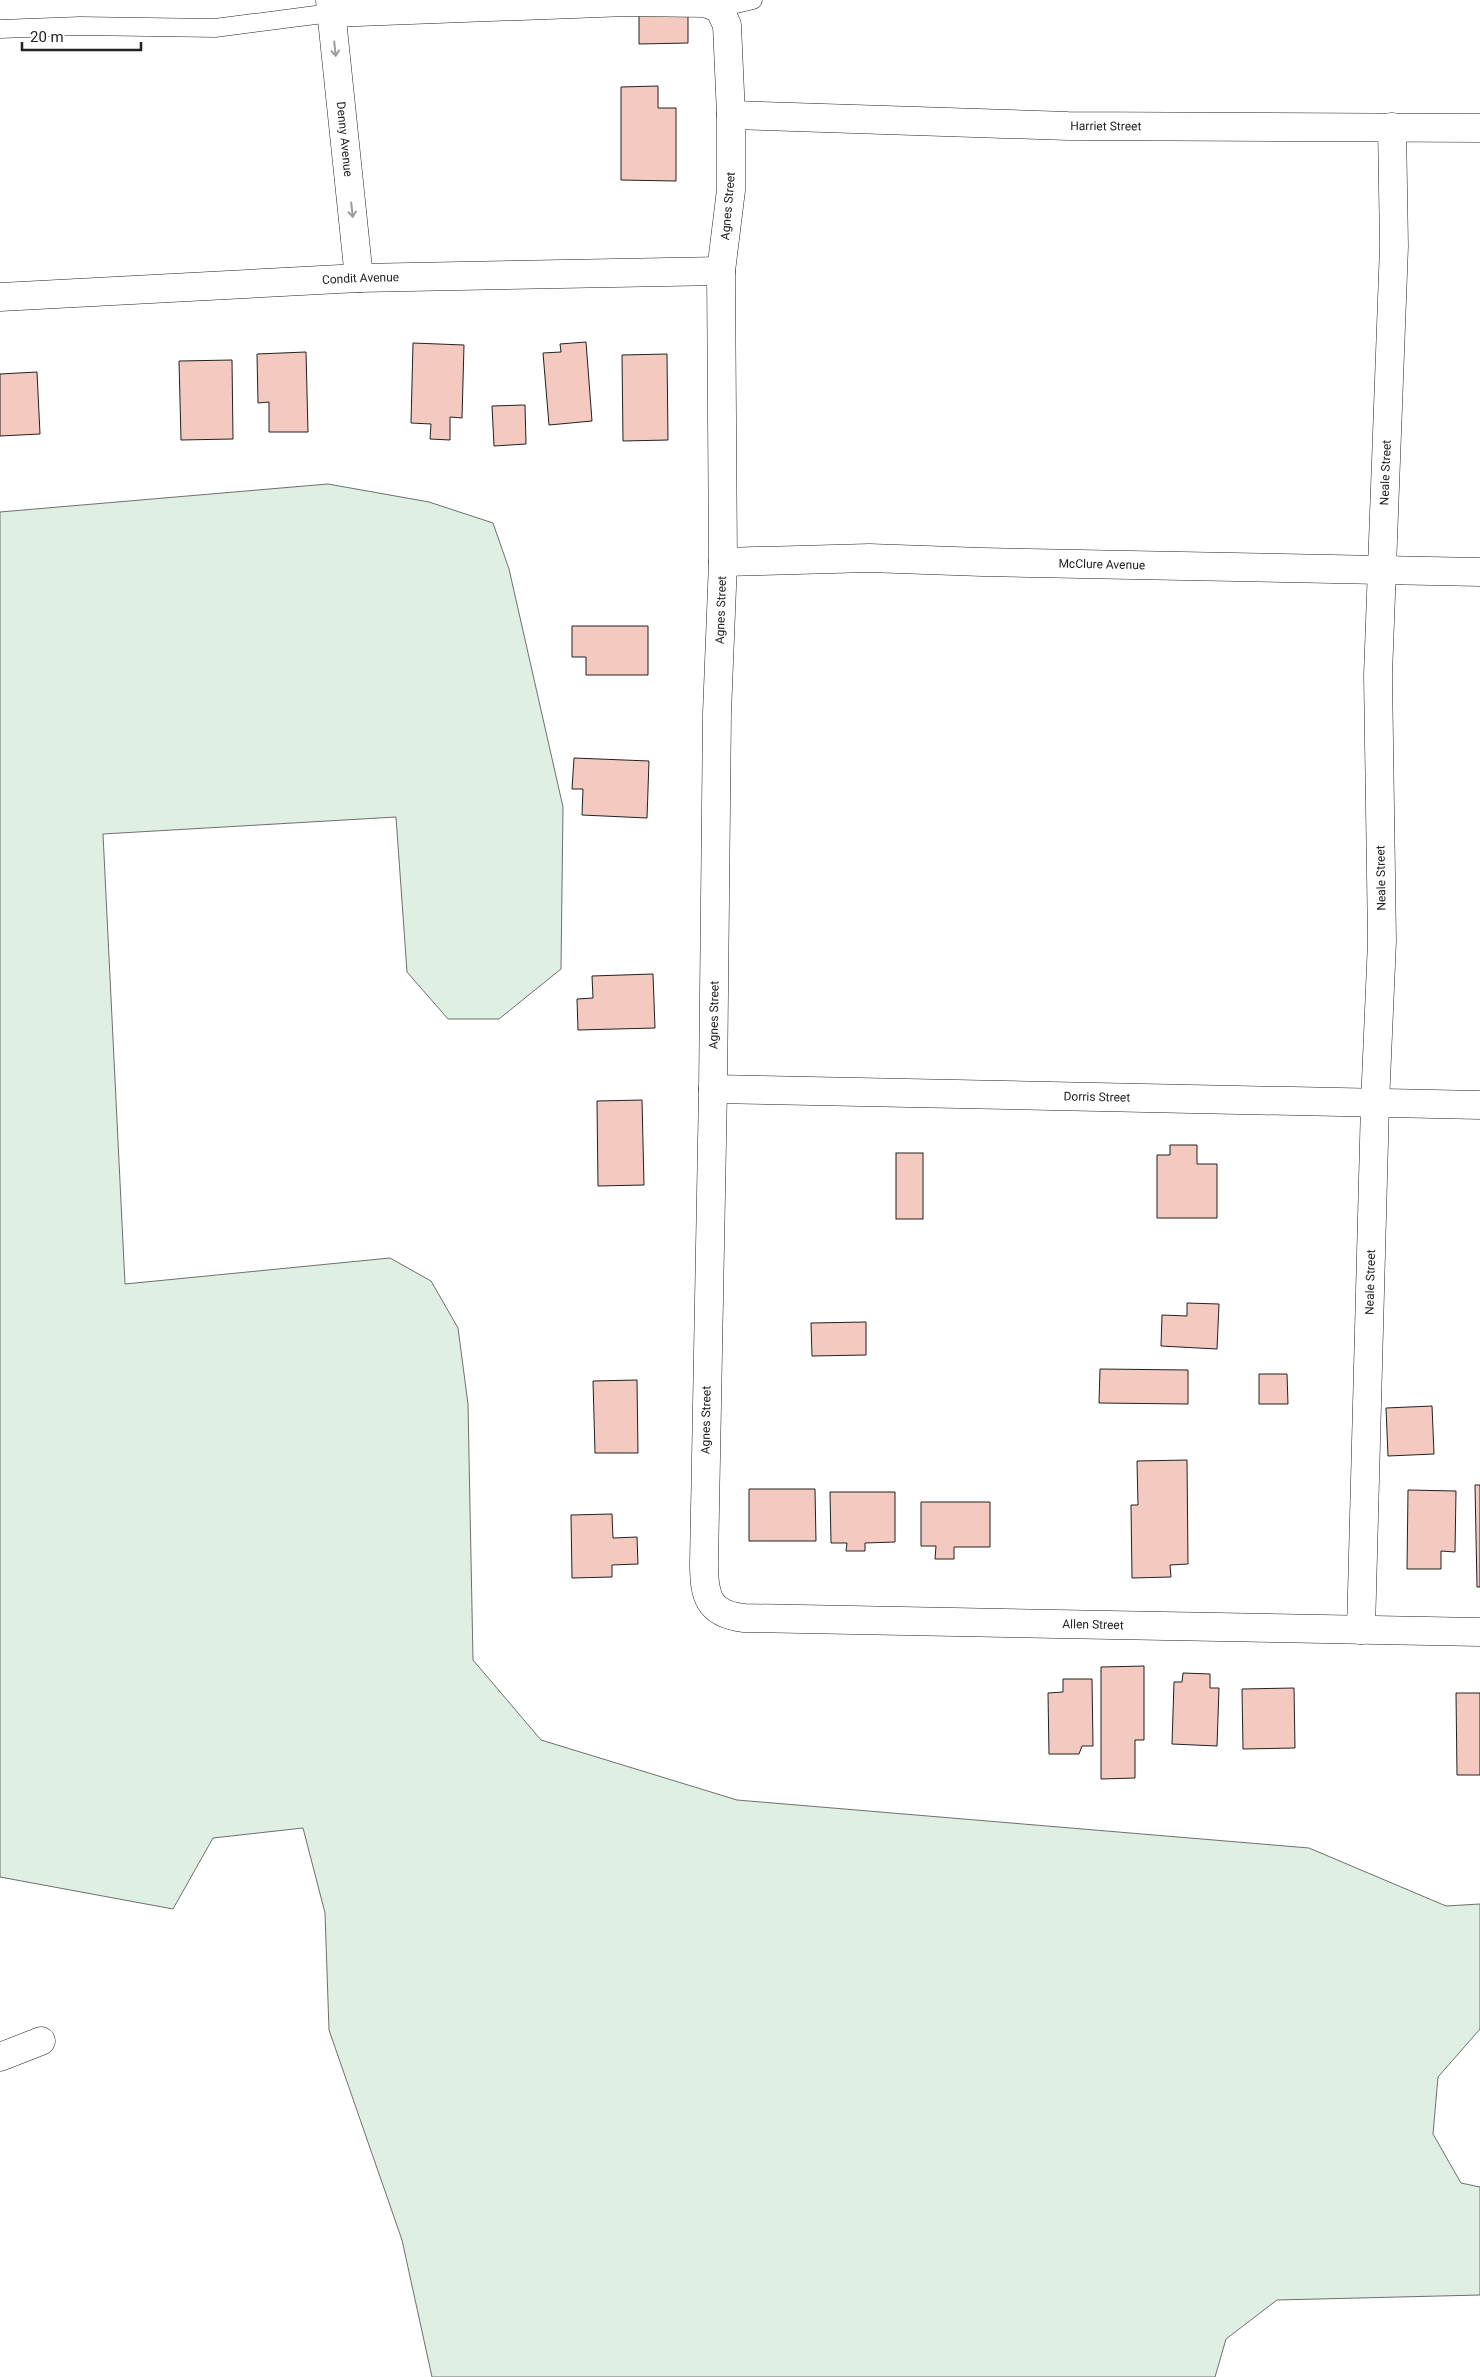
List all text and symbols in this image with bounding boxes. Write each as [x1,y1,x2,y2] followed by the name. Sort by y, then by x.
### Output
[22,20,141,52] scale bar
[30,28,64,46] text: 20 m
[330,40,339,56] one-way arrow
[334,101,355,178] street label: Denny Avenue
[1070,119,1142,133] street label: Harriet Street
[718,171,738,241] street label: Agnes Street
[347,202,356,218] one-way arrow
[322,270,399,287] street label: Condit Avenue
[1377,439,1394,505] street label: Neale Street
[1058,557,1145,572] street label: McClure Avenue
[713,576,729,644] street label: Agnes Street
[1373,845,1389,911] street label: Neale Street
[706,981,722,1049] street label: Agnes Street
[1063,1089,1130,1105] street label: Dorris Street
[1362,1249,1378,1315] street label: Neale Street
[698,1386,714,1454] street label: Agnes Street
[1062,1617,1124,1632] street label: Allen Street

